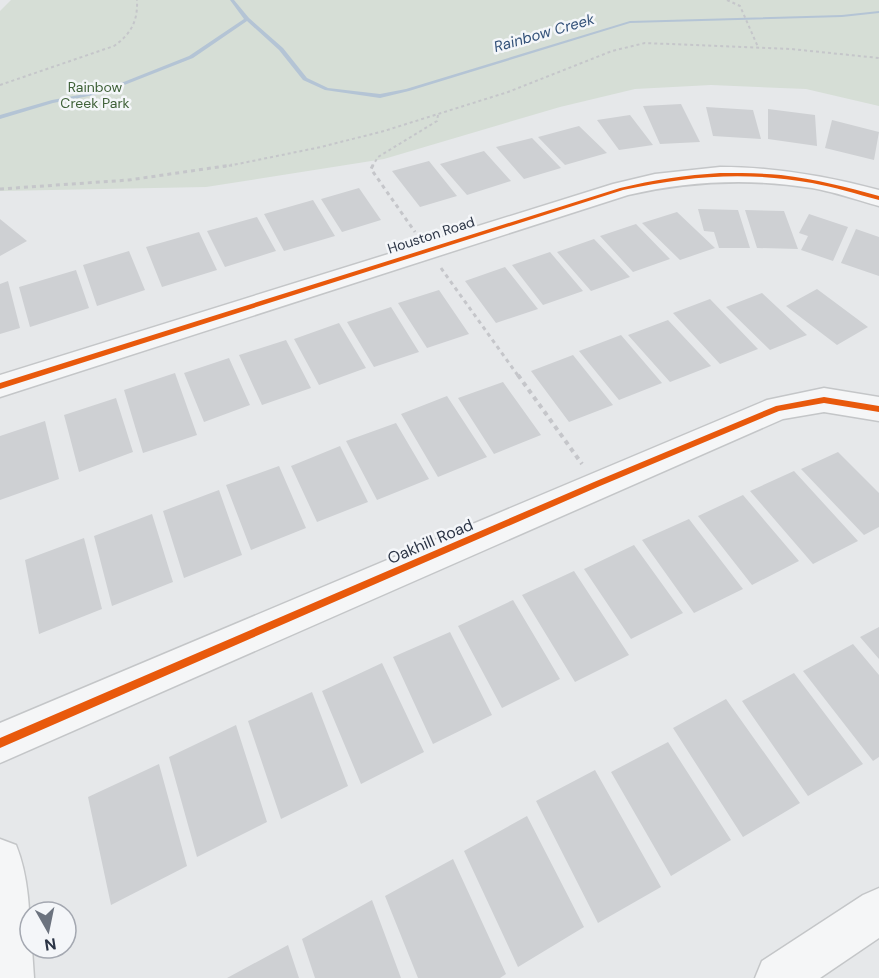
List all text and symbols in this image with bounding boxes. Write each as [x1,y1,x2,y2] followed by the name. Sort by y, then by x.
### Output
[491,9,597,57] water label: Rainbow Creek
[60,78,130,112] park label: Rainbow Creek Park
[385,212,477,258] street label: Houston Road
[384,514,476,569] street label: Oakhill Road
[18,900,78,960] north arrow
[43,933,58,956] text: N

